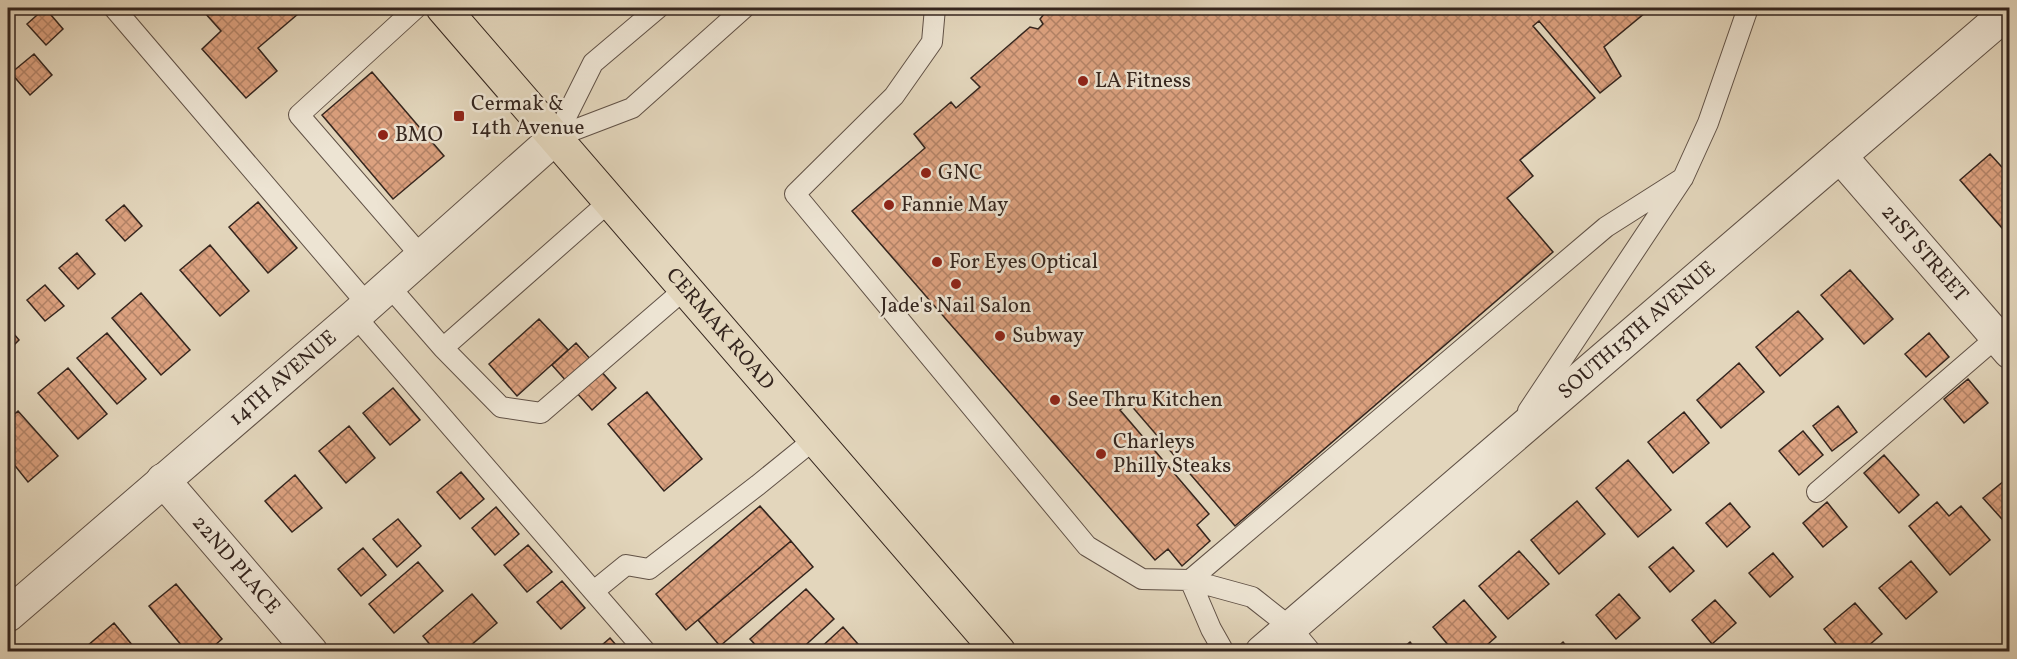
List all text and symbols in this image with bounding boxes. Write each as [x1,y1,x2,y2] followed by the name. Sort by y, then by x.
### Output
[1095,67,1191,96] place label: LA Fitness
[1076,74,1090,88] marker: LA Fitness
[471,90,585,143] place label: Cermak & 14th Avenue
[452,109,466,123] marker: Cermak & 14th Avenue
[395,121,443,150] place label: BMO
[376,128,390,142] marker: BMO
[938,159,983,188] place label: GNC
[919,166,933,180] marker: GNC
[901,191,1009,220] place label: Fannie May
[882,198,896,212] marker: Fannie May
[1874,199,1975,308] street label: 21ST STREET
[949,248,1098,277] place label: For Eyes Optical
[1552,254,1722,406] street label: SOUTH13TH AVENUE
[930,255,944,269] marker: For Eyes Optical
[659,262,781,396] street label: CERMAK ROAD
[949,277,963,291] marker: Jade's Nail Salon
[881,292,1031,321] place label: Jade's Nail Salon
[1012,322,1085,351] place label: Subway
[223,323,343,433] street label: 14TH AVENUE
[993,329,1007,343] marker: Subway
[1067,386,1223,415] place label: See Thru Kitchen
[1048,393,1062,407] marker: See Thru Kitchen
[1113,428,1231,481] place label: Charleys Philly Steaks
[1094,447,1108,461] marker: Charleys Philly Steaks
[185,509,287,621] street label: 22ND PLACE

